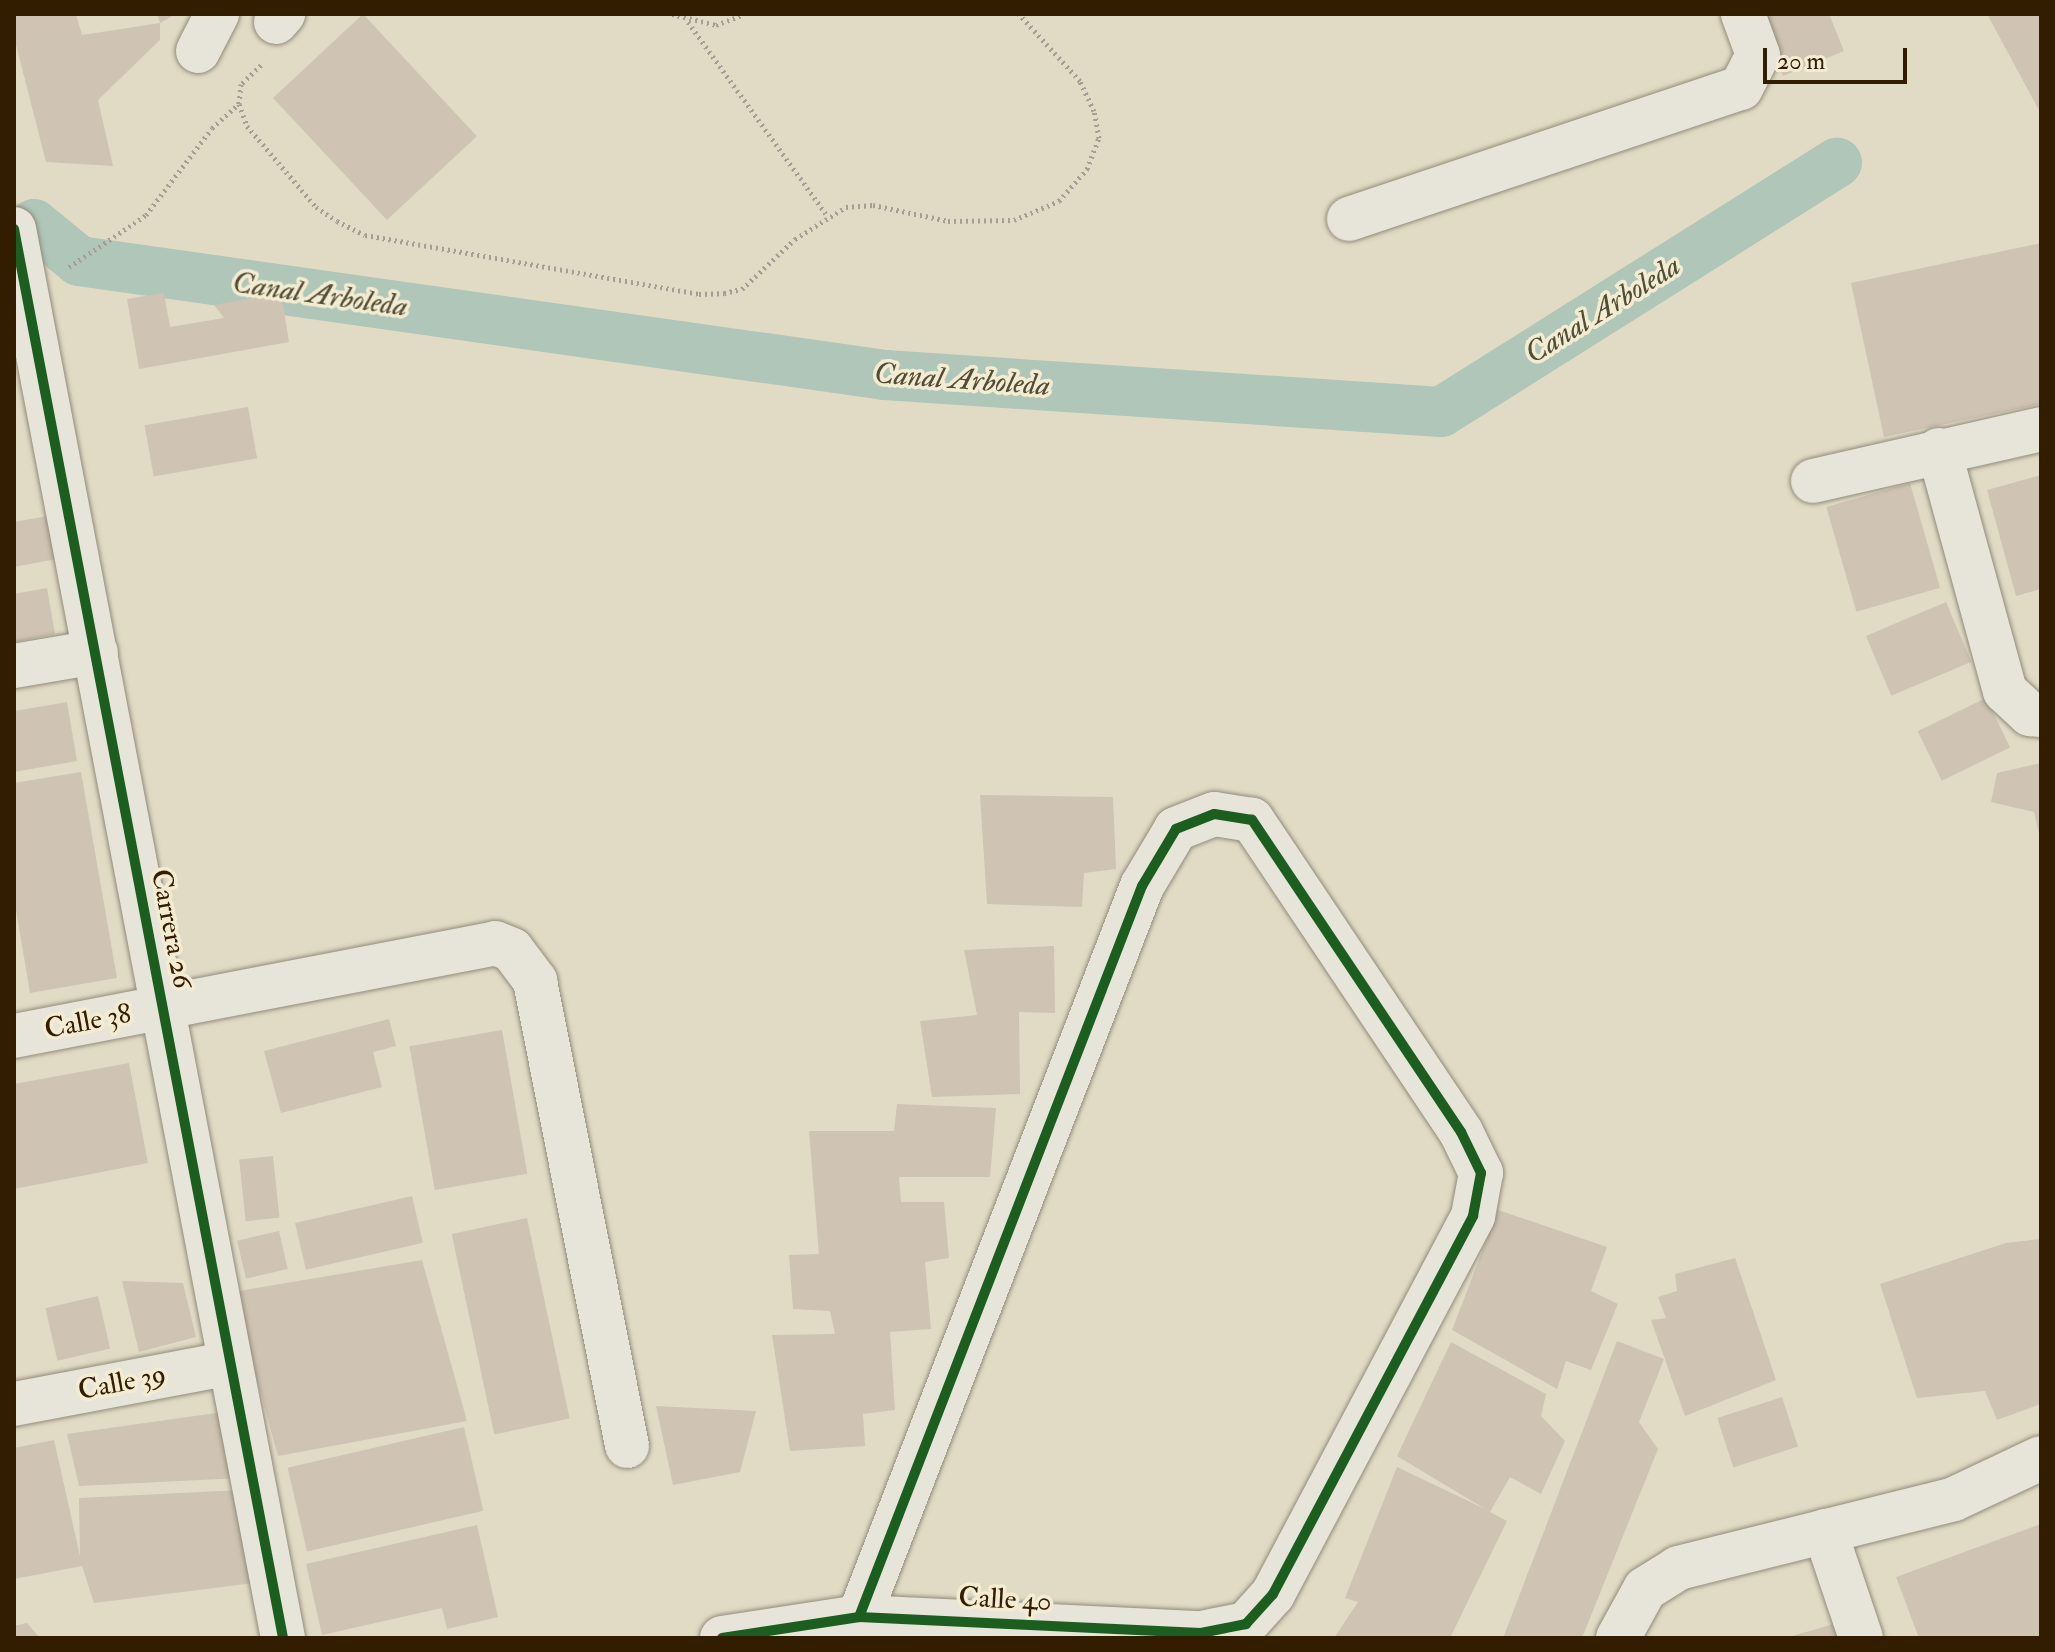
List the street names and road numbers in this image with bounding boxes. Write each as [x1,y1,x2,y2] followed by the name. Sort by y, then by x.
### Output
[143,867,199,991] street label: Carrera 26
[42,997,134,1047] street label: Calle 38
[75,1358,169,1408] street label: Calle 39
[958,1581,1052,1619] street label: Calle 40

